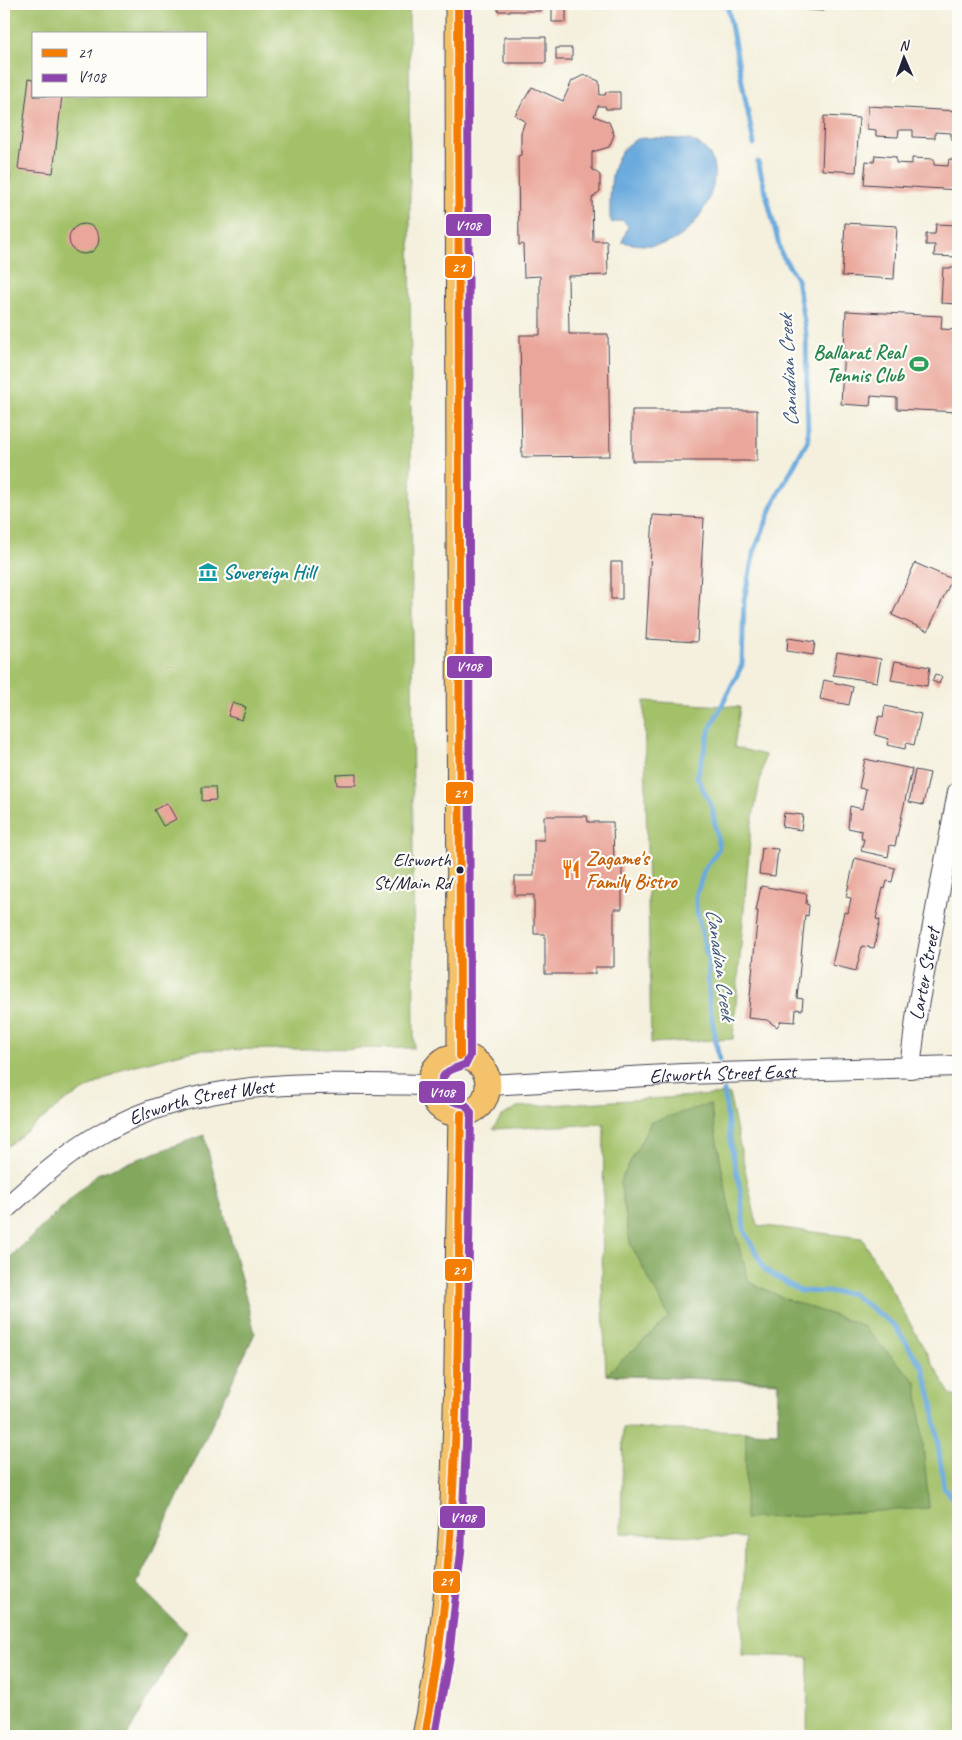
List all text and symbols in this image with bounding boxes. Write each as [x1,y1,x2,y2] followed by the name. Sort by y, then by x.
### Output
[32,32,208,98] legend
[880,32,930,82] north arrow
[899,37,911,54] text: N
[78,44,93,63] text: 21
[78,68,107,87] text: V108
[445,213,492,237] line badge: V108
[455,217,483,234] text: V108
[444,255,473,279] line badge: 21
[452,259,466,276] text: 21
[772,311,804,427] water label: Canadian Creek
[813,340,907,388] place label: Ballarat Real Tennis Club
[908,353,930,375] sports icon: Ballarat Real Tennis Club
[223,560,318,585] place label: Sovereign Hill
[197,561,219,583] museum icon: Sovereign Hill
[446,655,493,679] line badge: V108
[456,658,484,675] text: V108
[445,781,474,805] line badge: 21
[454,785,468,802] text: 21
[586,846,678,894] place label: Zagame's Family Bistro
[373,848,455,895] place label: Elsworth St/Main Rd
[560,858,582,880] restaurant icon: Zagame's Family Bistro
[455,865,465,875] marker: Elsworth St/Main Rd
[700,907,742,1024] water label: Canadian Creek
[904,923,946,1022] street label: Larter Street
[649,1059,799,1089] street label: Elsworth Street East
[125,1074,277,1131] street label: Elsworth Street West
[418,1080,466,1104] line badge: V108
[429,1084,457,1101] text: V108
[444,1258,473,1282] line badge: 21
[453,1262,467,1279] text: 21
[439,1505,486,1529] line badge: V108
[450,1509,478,1526] text: V108
[432,1570,461,1594] line badge: 21
[440,1573,454,1590] text: 21

